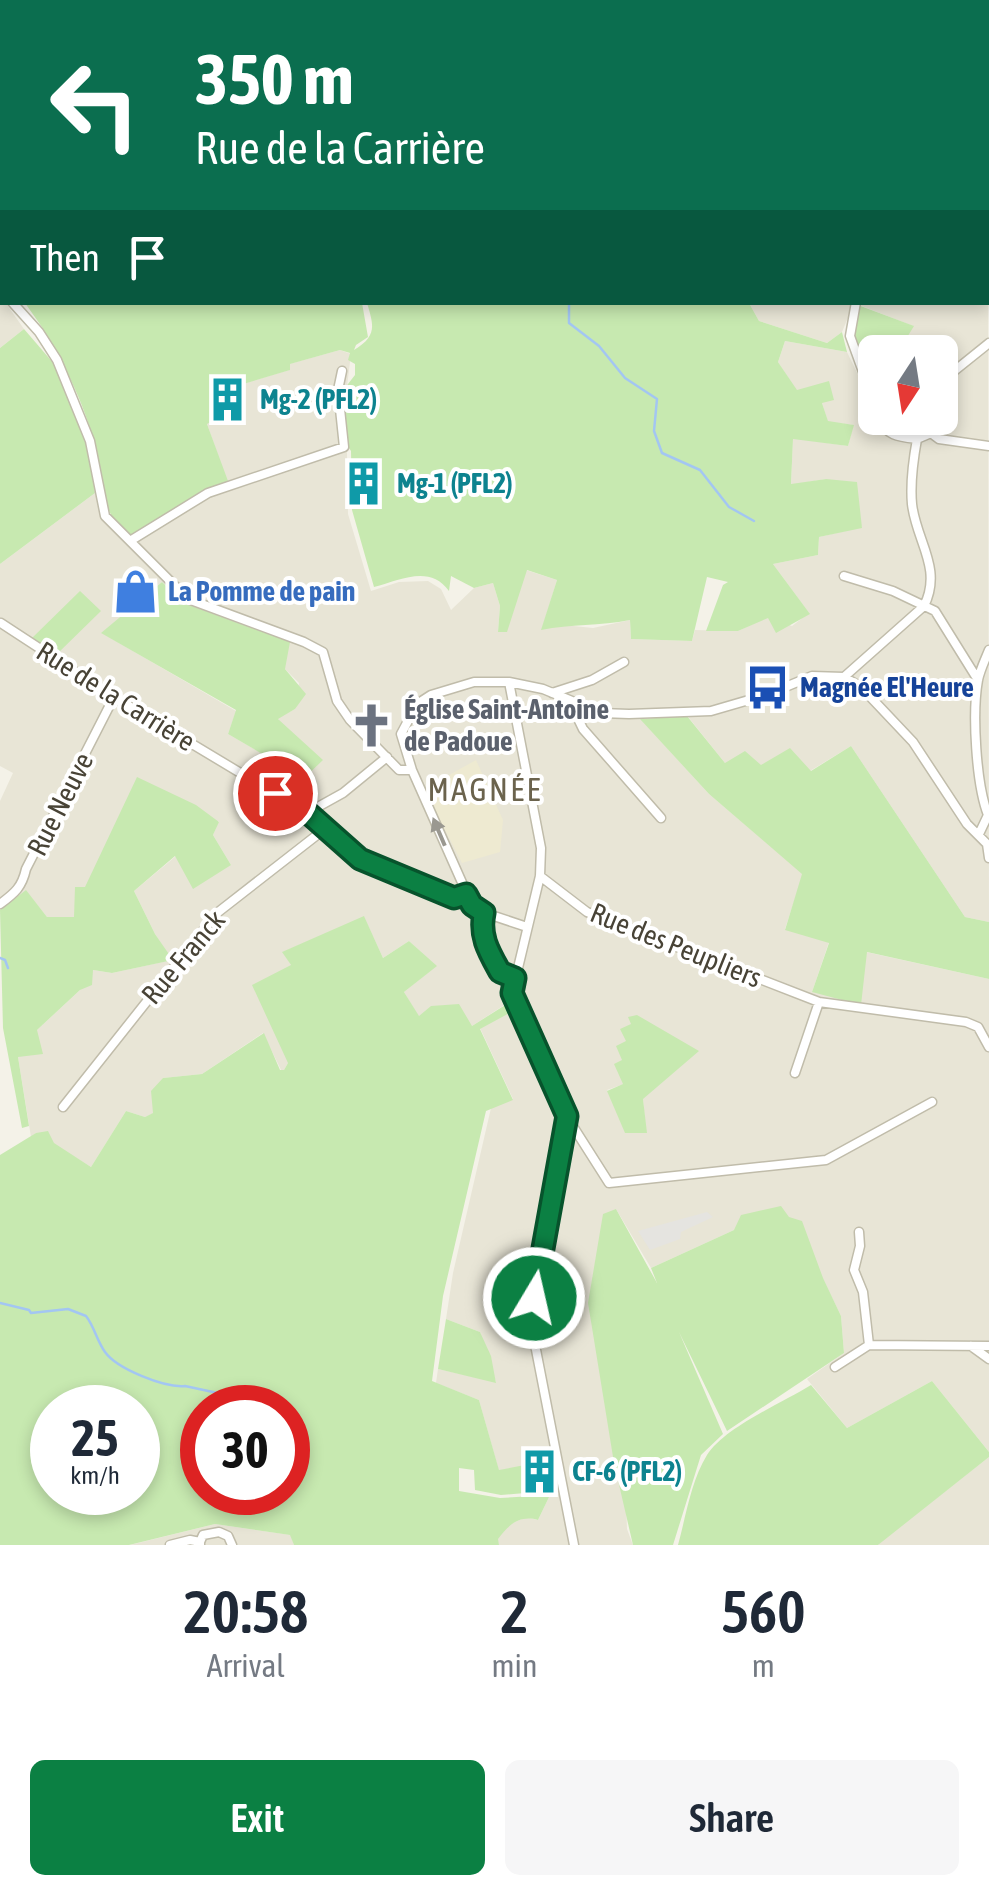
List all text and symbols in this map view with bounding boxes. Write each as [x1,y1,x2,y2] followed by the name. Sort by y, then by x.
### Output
[195,39,354,119] text: 350 m
[30,40,160,170] icon: left
[195,122,485,174] text: Rue de la Carrière
[120,230,175,285] icon: arrive
[30,236,100,279] text: Then
[858,335,958,435] north arrow
[858,335,958,435] map controls
[203,375,251,423] building icon: Mg-2 (PFL2)
[260,383,377,415] place label: Mg-2 (PFL2)
[340,459,388,507] building icon: Mg-1 (PFL2)
[397,467,513,499] place label: Mg-1 (PFL2)
[111,567,159,615] shop icon: La Pomme de pain
[168,575,355,607] place label: La Pomme de pain
[31,635,201,757] street label: Rue de la Carrière
[743,663,791,711] bus stop icon: Magnée El'Heure
[800,671,974,703] place label: Magnée El'Heure
[404,693,609,757] place label: Église Saint-Antoine de Padoue
[347,701,395,749] church icon: Église Saint-Antoine de Padoue
[21,747,99,861] street label: Rue Neuve
[233,751,318,836] pin
[248,766,303,821] icon: arrive
[427,771,543,808] district label: MAGNÉE
[431,817,447,847] one-way arrow
[586,896,766,994] street label: Rue des Peupliers
[135,904,231,1010] street label: Rue Franck
[482,1246,586,1350] position arrow
[180,1385,310,1515] speed limit sign: 30
[71,1409,118,1467] text: 25
[515,1447,563,1495] building icon: CF-6 (PFL2)
[572,1455,682,1487] place label: CF-6 (PFL2)
[70,1461,120,1489] text: km/h
[183,1577,308,1646] text: 20:58
[500,1577,529,1646] text: 2
[721,1577,806,1646] text: 560
[207,1647,285,1684] text: Arrival
[492,1647,537,1684] text: min
[752,1647,775,1684] text: m
[30,1760,485,1875] button: Exit
[505,1760,959,1875] button: Share

